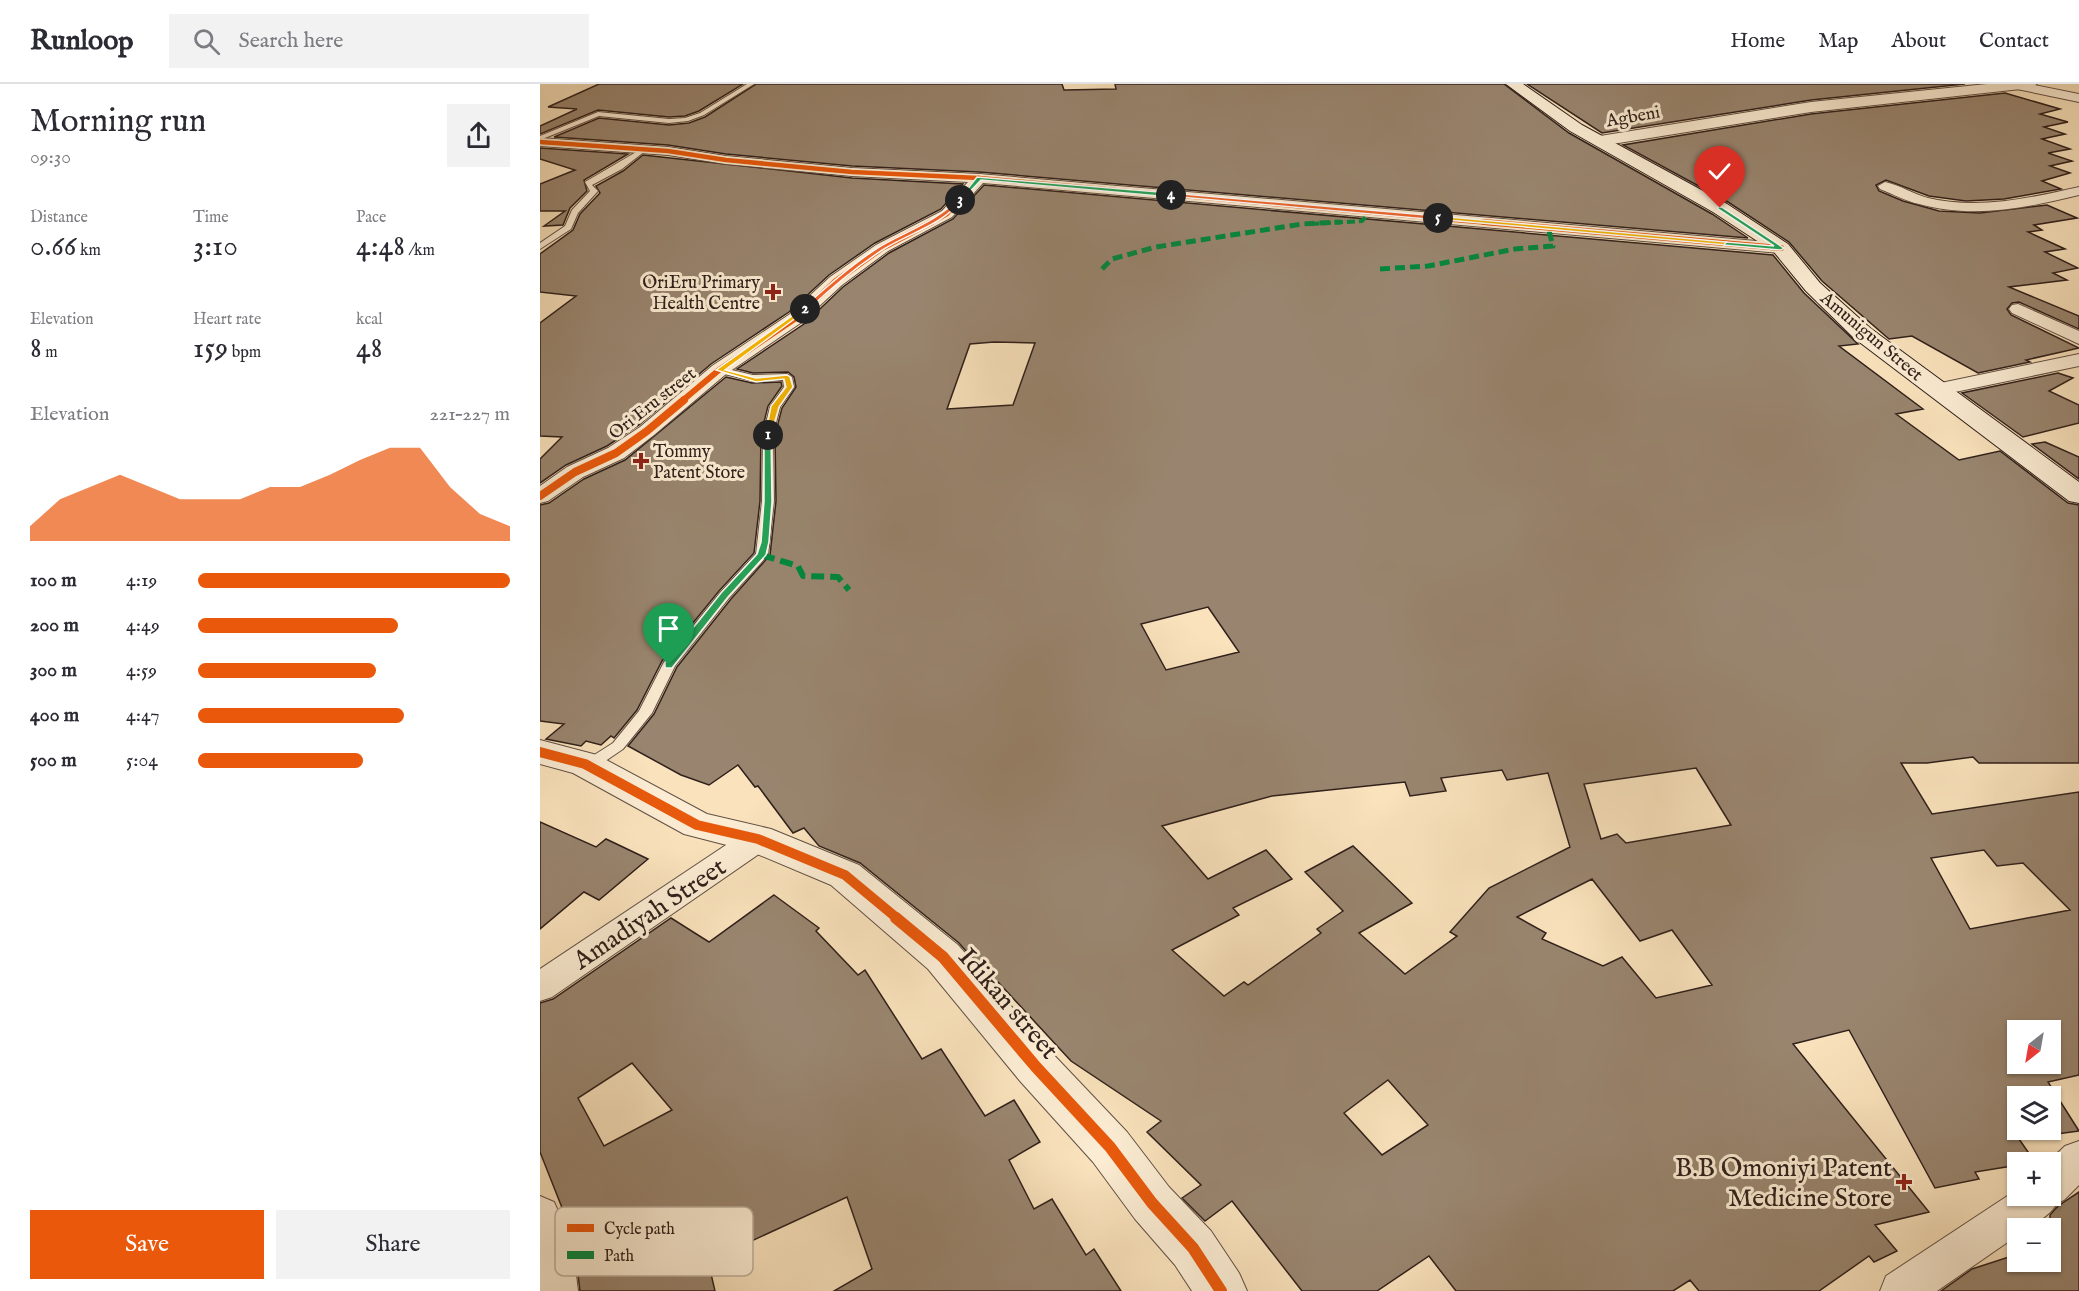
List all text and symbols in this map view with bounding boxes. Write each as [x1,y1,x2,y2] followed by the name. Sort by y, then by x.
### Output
[169,14,589,68] search box
[30,24,133,59] text: Runloop
[190,25,223,58] icon: search
[238,27,343,55] text: Search here
[1730,28,1785,55] text: Home
[1818,28,1858,55] text: Map
[1891,28,1946,55] text: About
[1979,28,2049,55] text: Contact
[30,101,206,143] text: Morning run
[1604,101,1662,134] street label: Agbeni
[447,104,510,167] button: share
[30,145,71,170] text: 09:30
[1694,146,1745,208] pin
[1703,155,1736,188] icon: check
[1156,180,1186,210] pin: 4
[945,185,975,215] pin: 3
[1167,185,1175,205] text: 4
[957,190,963,210] text: 3
[1423,203,1453,233] pin: 5
[30,208,88,228] text: Distance
[193,208,229,228] text: Time
[356,208,386,228] text: Pace
[1435,208,1441,228] text: 5
[30,228,76,266] text: 0.66
[193,228,238,266] text: 3:10
[356,228,405,266] text: 4:48
[76,241,101,261] text: km
[405,241,435,261] text: /km
[642,272,760,316] place label: OriEru Primary Health Centre
[764,283,782,301] marker: OriEru Primary Health Centre
[1814,287,1927,387] street label: Amunigun Street
[790,294,820,324] pin: 2
[801,299,809,319] text: 2
[30,310,93,330] text: Elevation
[193,310,261,330] text: Heart rate
[356,310,383,330] text: kcal
[30,330,42,368] text: 8
[193,330,228,368] text: 159
[356,330,382,368] text: 48
[42,343,58,363] text: m
[228,343,261,363] text: bpm
[605,363,701,445] street label: Ori Eru street
[30,402,109,427] text: Elevation
[429,402,510,427] text: 221–227 m
[753,420,783,450] pin: 1
[765,425,771,445] text: 1
[653,441,745,485] place label: Tommy Patent Store
[634,454,648,468] marker: Tommy Patent Store
[30,568,77,593] text: 100 m
[126,568,157,593] text: 4:19
[643,603,694,665] pin
[652,612,685,645] icon: arrive
[30,613,79,638] text: 200 m
[126,613,160,638] text: 4:49
[30,658,77,683] text: 300 m
[126,658,157,683] text: 4:59
[30,703,79,728] text: 400 m
[126,703,160,728] text: 4:47
[30,748,77,773] text: 500 m
[126,748,158,773] text: 5:04
[566,851,733,978] street label: Amadiyah Street
[951,942,1065,1067] street label: Idikan street
[2007,1020,2061,1074] north arrow
[2007,1020,2061,1272] map controls
[2007,1086,2061,1140] button: layers
[1675,1152,1892,1215] place label: B.B Omoniyi Patent Medicine Store
[2007,1152,2061,1206] button: +
[1897,1175,1911,1189] marker: B.B Omoniyi Patent Medicine Store
[555,1207,753,1276] legend
[30,1210,264,1279] button: Save
[276,1210,510,1279] button: Share
[2007,1218,2061,1272] button: −
[604,1220,675,1240] text: Cycle path
[604,1247,635,1267] text: Path

